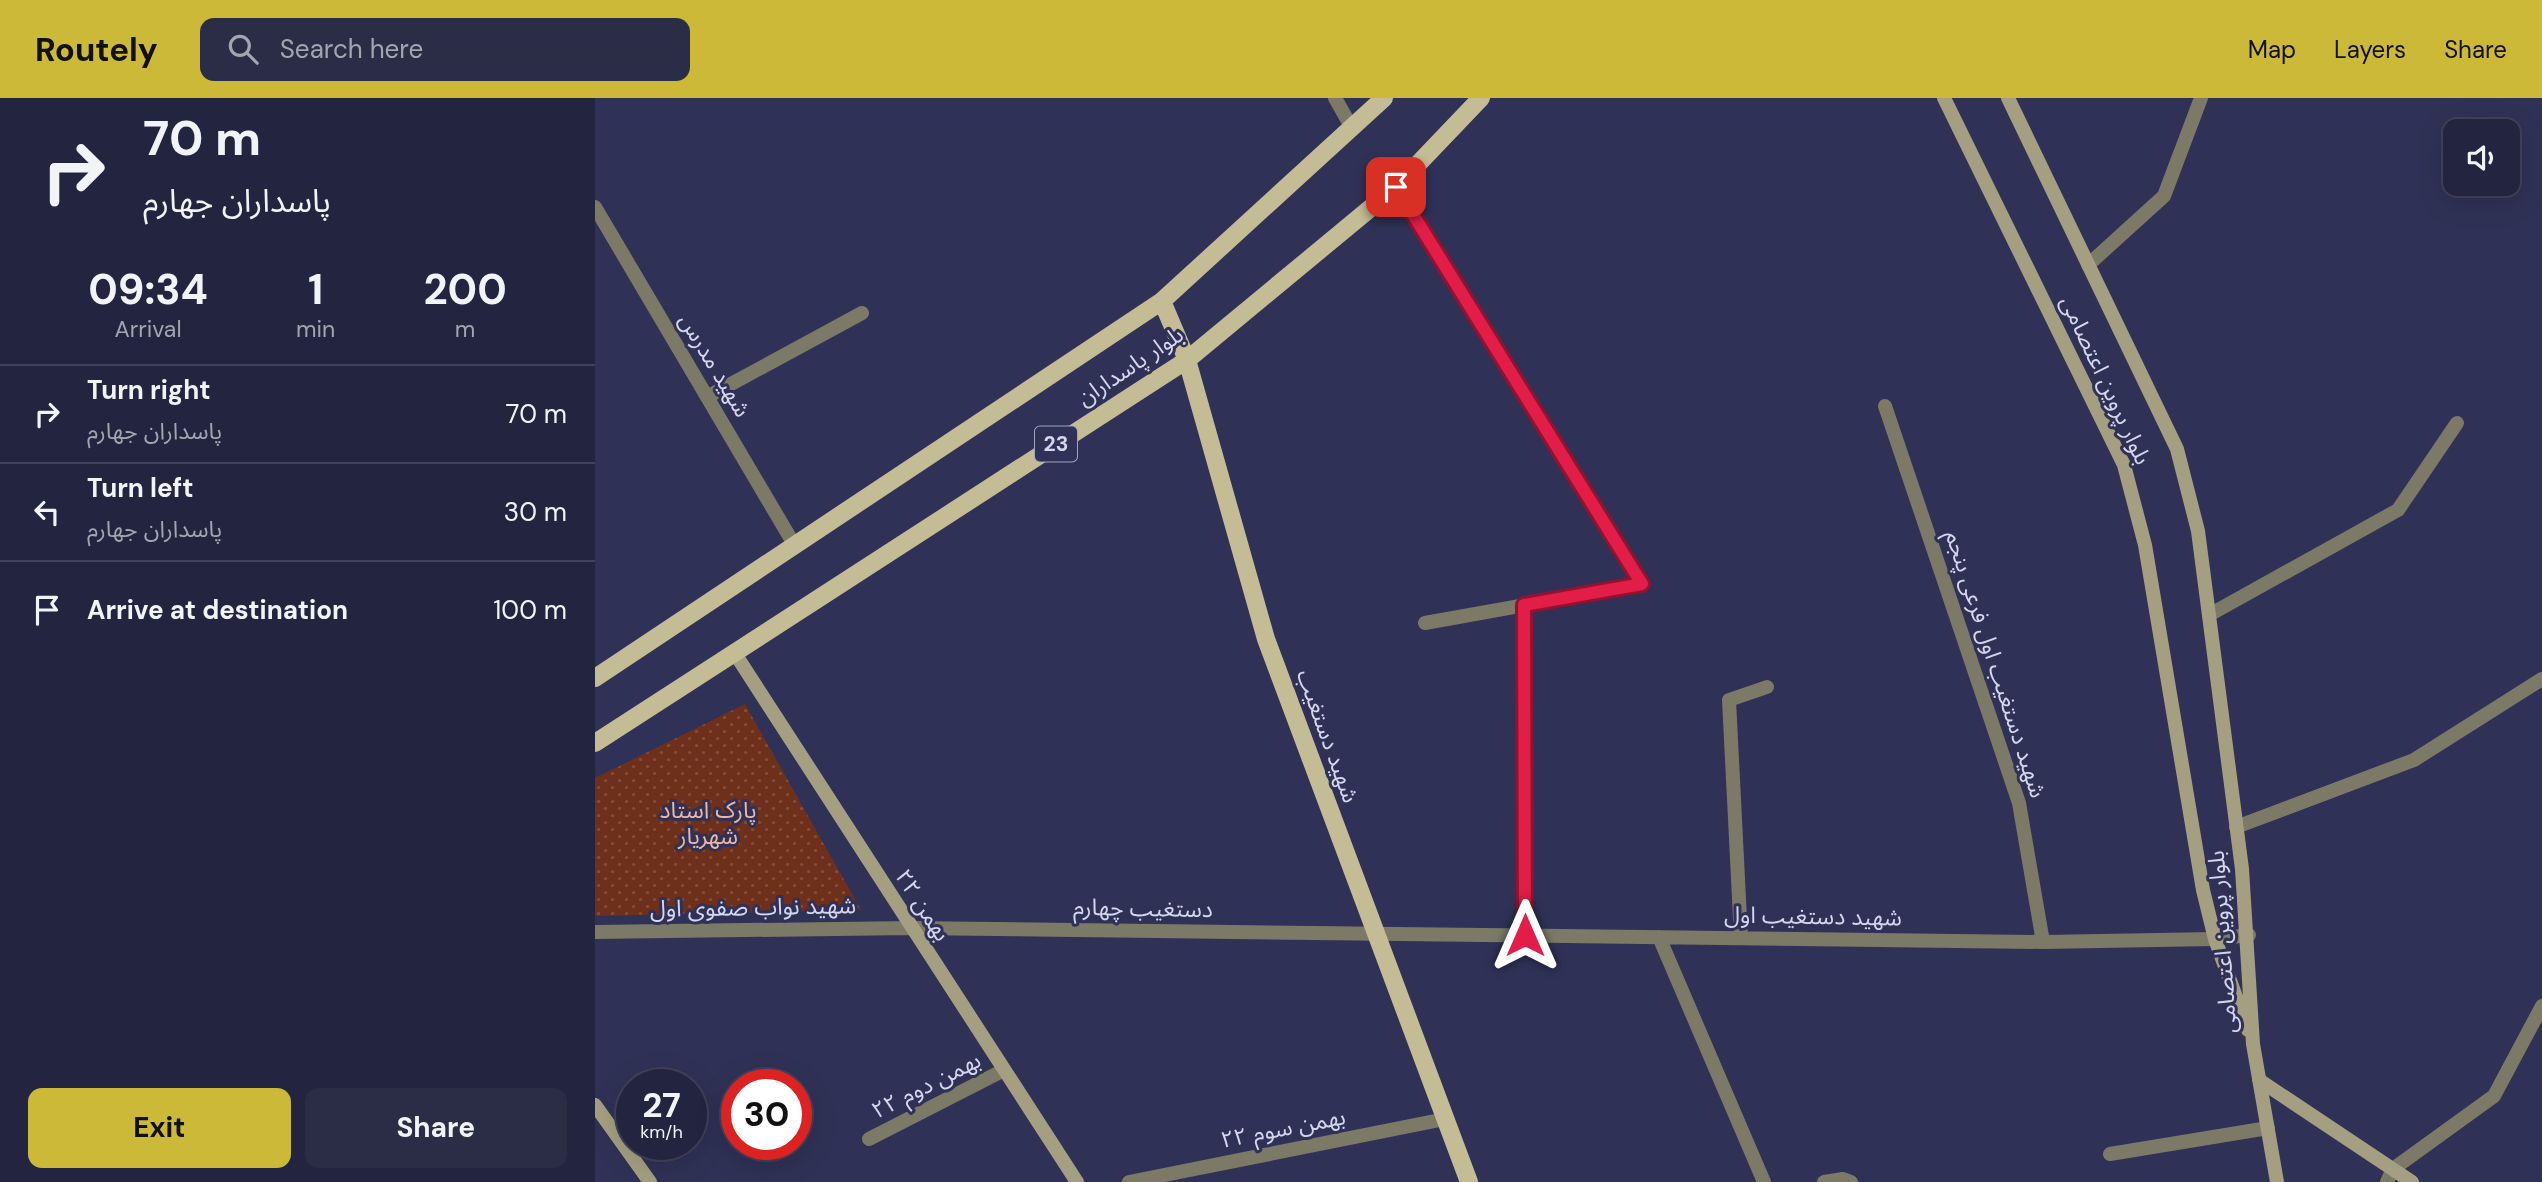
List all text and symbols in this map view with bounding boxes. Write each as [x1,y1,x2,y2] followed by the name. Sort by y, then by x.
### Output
[200,18,690,81] search box
[35,28,158,71] text: Routely
[224,30,262,68] icon: search
[280,32,423,66] text: Search here
[2248,34,2296,65] text: Map
[2334,34,2406,65] text: Layers
[2444,34,2507,65] text: Share
[143,106,261,170] text: 70 m
[2443,119,2520,196] map controls
[2443,119,2520,196] button: sound
[28,126,119,217] icon: right
[1366,157,1426,217] pin
[1377,168,1415,206] icon: arrive
[143,180,331,222] text: پاسداران جهارم
[88,262,208,317] text: 09:34
[308,262,323,317] text: 1
[424,262,507,317] text: 200
[2054,291,2158,469] street label: بلوار پروین اعتصامی
[672,307,758,423] street label: شهید مدرس
[115,314,182,344] text: Arrival
[296,314,335,344] text: min
[455,314,475,344] text: m
[1071,319,1189,413] street label: بلوار پاسداران
[87,373,211,407] text: Turn right
[28,395,66,433] icon: right
[506,397,567,431] text: 70 m
[87,416,222,446] text: پاسداران جهارم
[1035,426,1077,462] road number: 23
[87,471,194,505] text: Turn left
[28,493,66,531] icon: left
[504,495,567,529] text: 30 m
[87,514,222,544] text: پاسداران جهارم
[1937,526,2053,802] street label: شهید دستغیب اول فرعی پنجم
[28,591,66,629] icon: arrive
[87,593,348,627] text: Arrive at destination
[493,593,567,627] text: 100 m
[1290,665,1366,807] street label: شهید دستغیب
[659,795,757,851] park label: پارک استاد شهریار
[2201,850,2244,1034] street label: بلوار پروین اعتصامی
[889,863,957,947] street label: ۲۲ بهمن
[650,890,856,924] street label: شهید نواب صفوی اول
[1073,892,1213,927] street label: دستغیب چهارم
[1488,898,1562,972] position arrow
[1724,899,1902,933] street label: شهید دستغیب اول
[866,1045,987,1128] street label: ۲۲ بهمن دوم
[721,1069,812,1160] speed limit sign: 30
[642,1082,681,1128] text: 27
[28,1088,291,1168] button: Exit
[305,1088,567,1168] button: Share
[1218,1101,1349,1158] street label: ۲۲ بهمن سوم
[640,1120,683,1144] text: km/h

